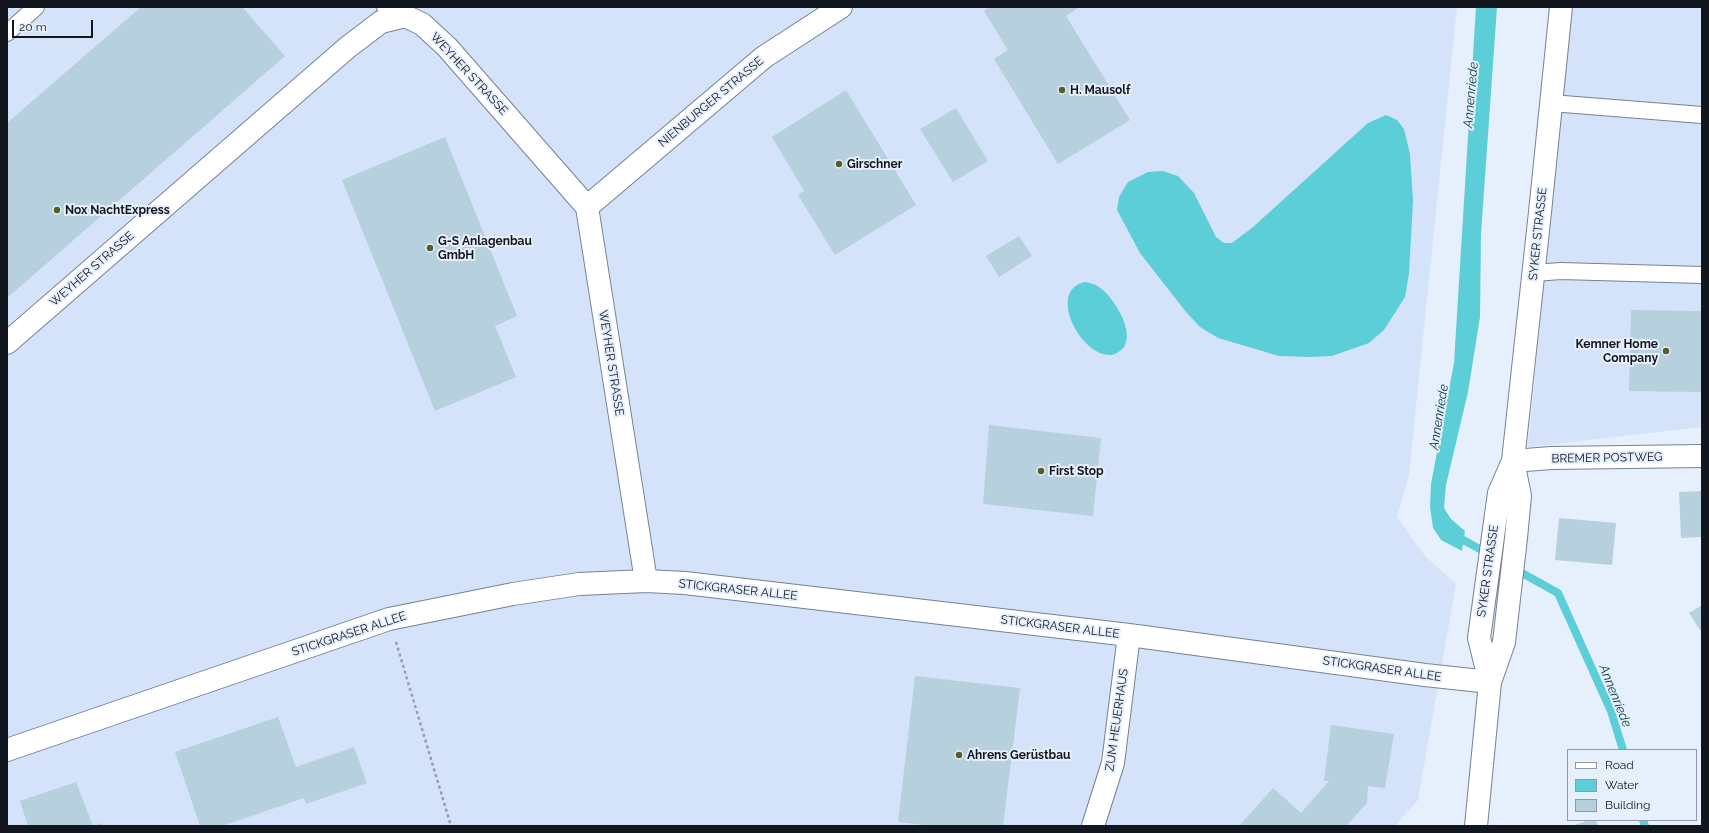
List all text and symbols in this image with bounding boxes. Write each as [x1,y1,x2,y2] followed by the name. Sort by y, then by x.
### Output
[14,12,95,38] scale bar
[19,20,47,34] text: 20 m
[427,30,511,118] street label: WEYHER STRASSE
[656,54,766,150] street label: NIENBURGER STRASSE
[1460,61,1482,129] water label: Annenriede
[1070,83,1131,97] place label: H. Mausolf
[1057,85,1067,95] marker: H. Mausolf
[847,157,902,171] place label: Girschner
[834,159,844,169] marker: Girschner
[1526,187,1550,281] street label: SYKER STRASSE
[65,203,170,217] place label: Nox NachtExpress
[52,205,62,215] marker: Nox NachtExpress
[47,228,137,310] street label: WEYHER STRASSE
[438,234,532,262] place label: G-S Anlagenbau GmbH
[425,243,435,253] marker: G-S Anlagenbau GmbH
[596,309,626,417] street label: WEYHER STRASSE
[1576,337,1658,365] place label: Kemner Home Company
[1661,346,1671,356] marker: Kemner Home Company
[1426,383,1452,451] water label: Annenriede
[1551,450,1663,466] street label: BREMER POSTWEG
[1049,464,1104,478] place label: First Stop
[1036,466,1046,476] marker: First Stop
[1474,524,1502,618] street label: SYKER STRASSE
[678,577,798,603] street label: STICKGRASER ALLEE
[290,609,408,659] street label: STICKGRASER ALLEE
[1000,613,1120,641] street label: STICKGRASER ALLEE
[1322,654,1442,684] street label: STICKGRASER ALLEE
[1595,662,1635,730] water label: Annenriede
[1103,668,1131,772] street label: ZUM HEUERHAUS
[967,748,1070,762] place label: Ahrens Gerüstbau
[1567,749,1697,821] legend
[954,750,964,760] marker: Ahrens Gerüstbau
[1605,758,1634,772] text: Road
[1605,778,1639,792] text: Water
[1605,798,1651,812] text: Building

